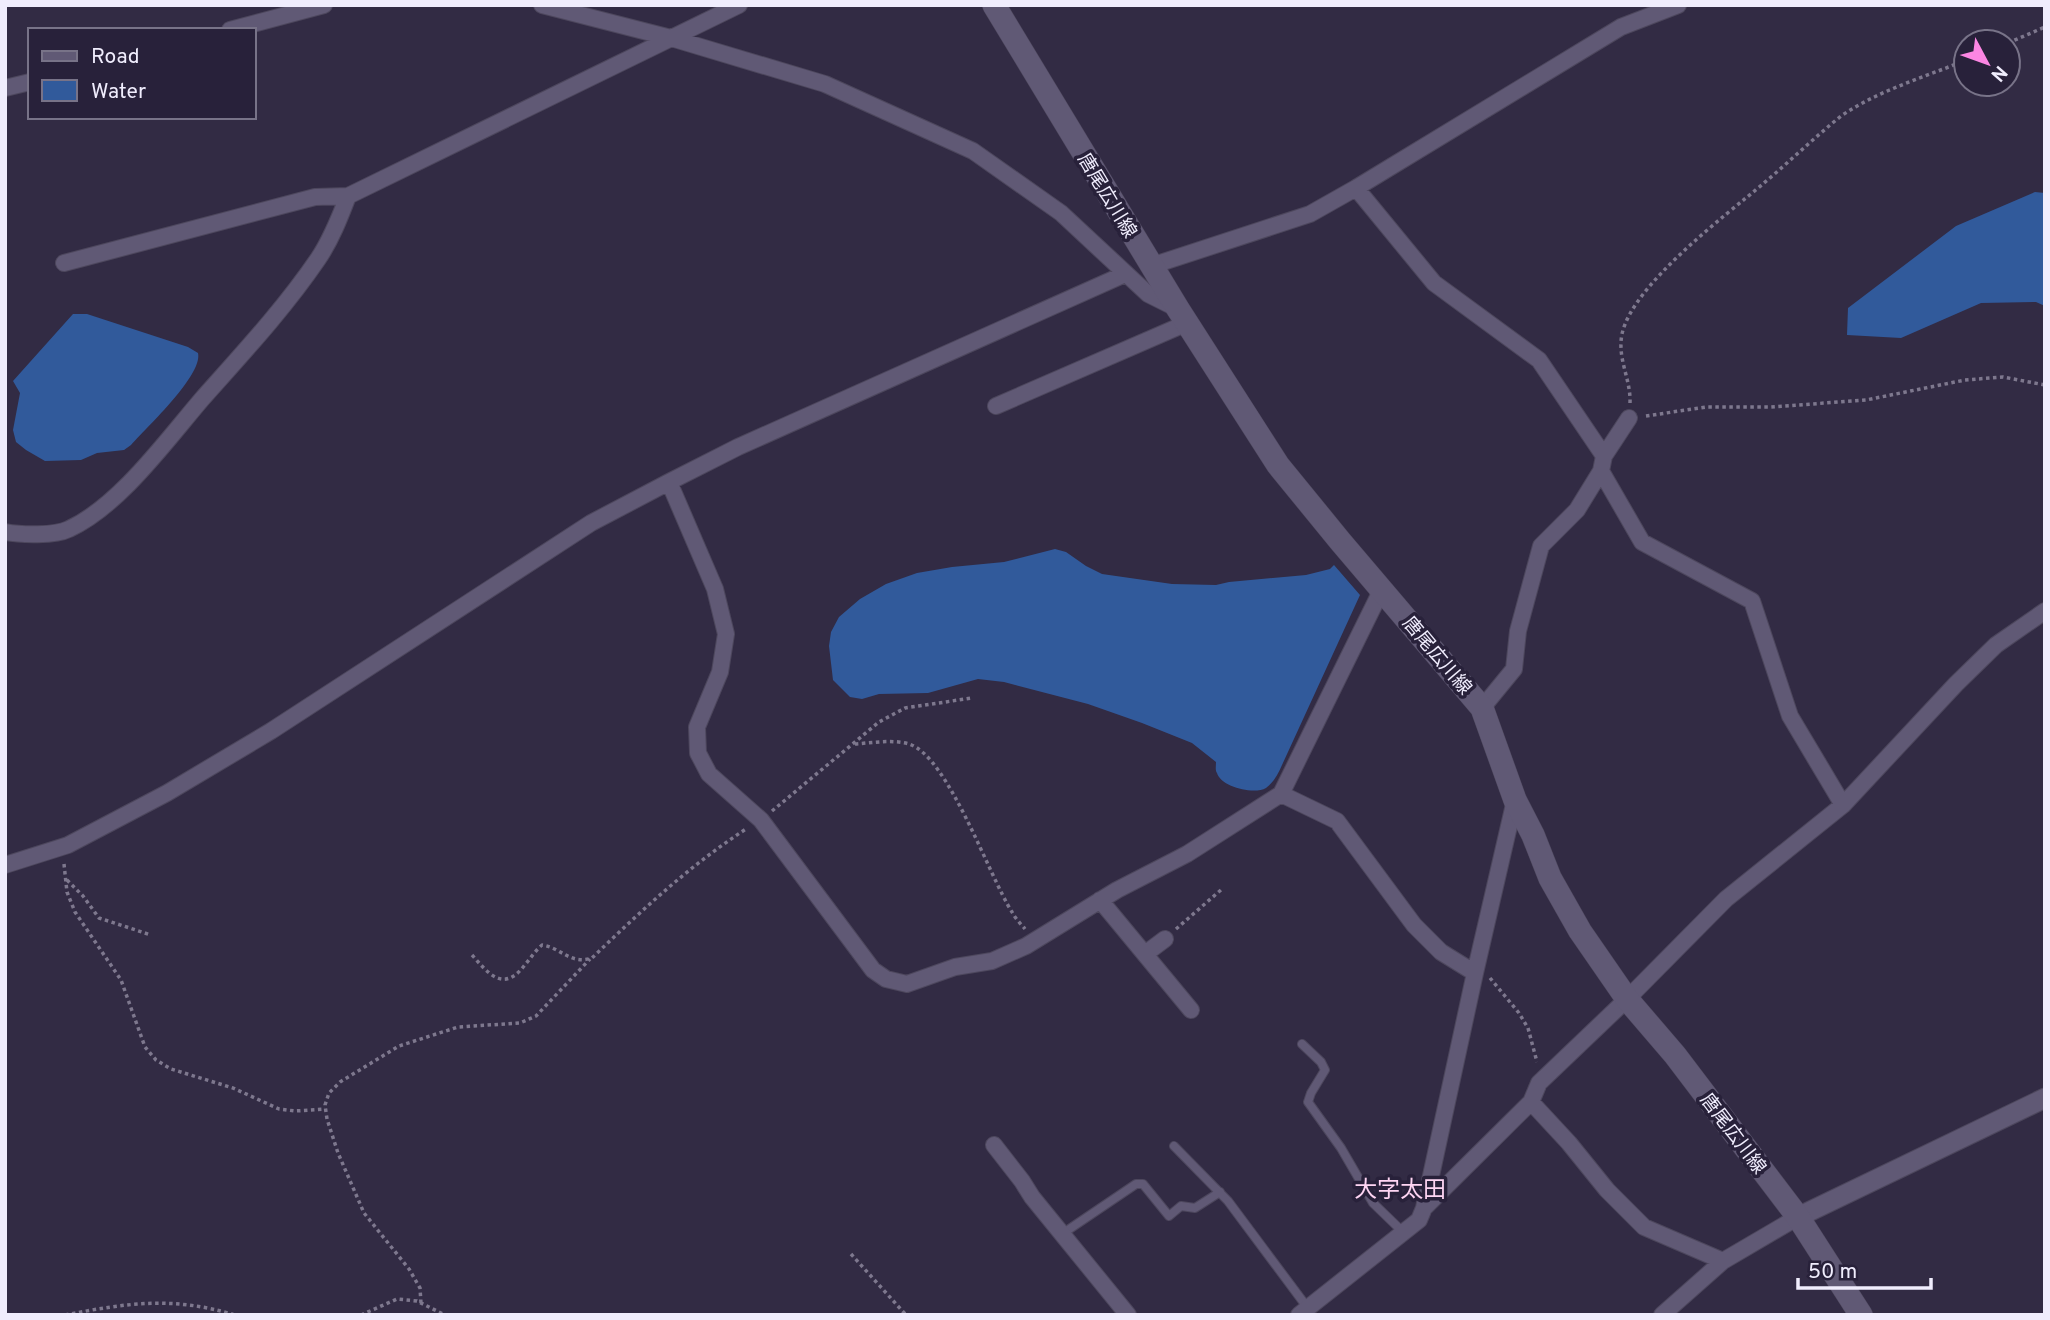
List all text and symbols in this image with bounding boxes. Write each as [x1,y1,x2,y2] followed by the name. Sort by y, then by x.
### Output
[28,28,256,119] legend
[1952,28,2022,98] north arrow
[91,44,140,71] text: Road
[1985,60,2012,86] text: N
[91,79,146,106] text: Water
[1072,149,1141,243] street label: 唐尾広川線
[1397,612,1476,700] street label: 唐尾広川線
[1694,1089,1771,1179] street label: 唐尾広川線
[1354,1177,1446,1206] district label: 大字太田
[1798,1246,1931,1290] scale bar
[1808,1259,1857,1286] text: 50 m

